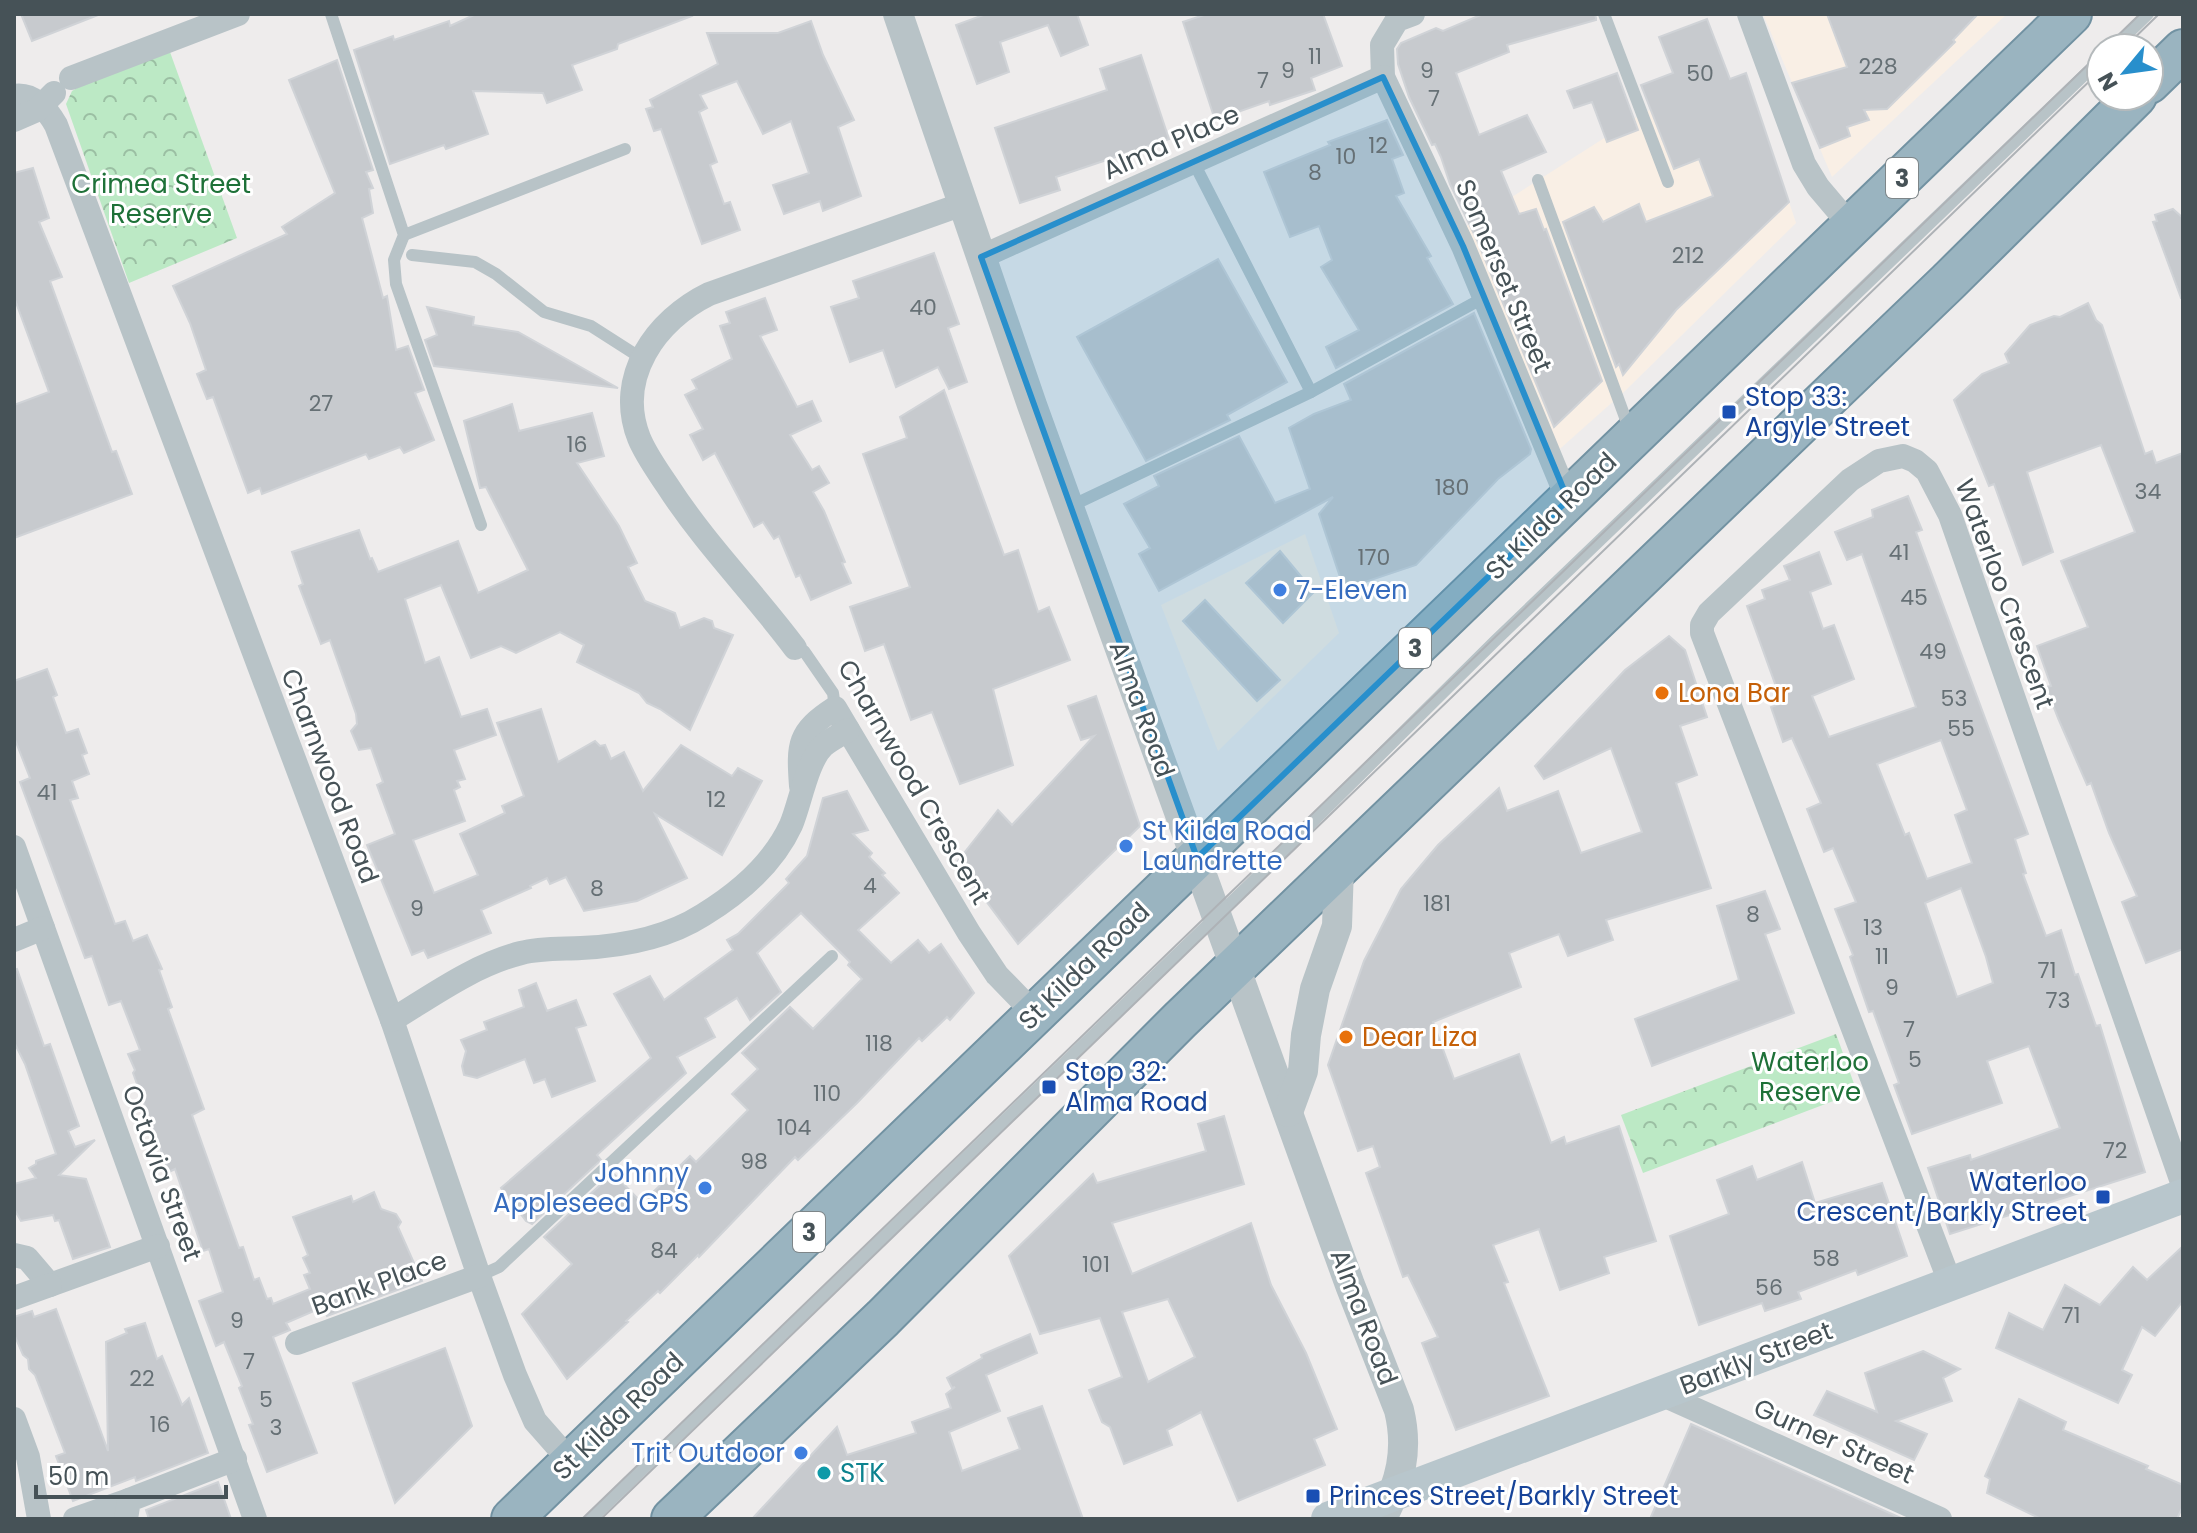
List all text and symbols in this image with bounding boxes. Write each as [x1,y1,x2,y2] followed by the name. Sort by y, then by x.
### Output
[2085,32,2165,112] north arrow
[1308,41,1322,72] house number: 11
[1858,51,1898,82] house number: 228
[1281,55,1295,86] house number: 9
[1420,55,1434,86] house number: 9
[1686,58,1714,89] house number: 50
[1257,65,1269,96] house number: 7
[2090,67,2126,96] text: N
[1428,83,1440,114] house number: 7
[1097,96,1245,188] street label: Alma Place
[1368,130,1388,161] house number: 12
[1336,141,1356,172] house number: 10
[1308,157,1322,188] house number: 8
[1886,158,1918,198] road number: 3
[71,166,251,232] park label: Crimea Street Reserve
[1447,174,1561,378] street label: Somerset Street
[1672,240,1704,271] house number: 212
[909,292,937,323] house number: 40
[1745,379,1910,445] place label: Stop 33: Argyle Street
[309,388,333,419] house number: 27
[1720,403,1738,421] marker: Stop 33: Argyle Street
[566,429,588,460] house number: 16
[1477,444,1625,588] street label: St Kilda Road
[1435,472,1469,503] house number: 180
[1947,474,2063,714] street label: Waterloo Crescent
[2135,476,2162,507] house number: 34
[1889,537,1909,568] house number: 41
[1358,542,1390,573] house number: 170
[1296,572,1408,608] place label: 7-Eleven
[1271,581,1289,599] marker: 7-Eleven
[1900,582,1928,613] house number: 45
[1399,628,1431,668] road number: 3
[1101,636,1183,782] street label: Alma Road
[1919,636,1947,667] house number: 49
[829,653,999,911] street label: Charnwood Crescent
[272,663,388,889] street label: Charnwood Road
[1678,675,1790,711] place label: Lona Bar
[1941,683,1967,714] house number: 53
[1653,684,1671,702] marker: Lona Bar
[1947,713,1975,744] house number: 55
[37,777,57,808] house number: 41
[706,784,726,815] house number: 12
[1142,813,1312,879] place label: St Kilda Road Laundrette
[1117,837,1135,855] marker: St Kilda Road Laundrette
[863,870,877,901] house number: 4
[590,873,604,904] house number: 8
[1423,888,1451,919] house number: 181
[410,893,424,924] house number: 9
[1010,894,1158,1038] street label: St Kilda Road
[1746,899,1760,930] house number: 8
[1863,912,1883,943] house number: 13
[1875,941,1889,972] house number: 11
[2037,955,2057,986] house number: 71
[1885,972,1899,1003] house number: 9
[2046,985,2070,1016] house number: 73
[1903,1014,1915,1045] house number: 7
[1362,1019,1478,1055] place label: Dear Liza
[865,1028,893,1059] house number: 118
[1337,1028,1355,1046] marker: Dear Liza
[1751,1044,1869,1110] park label: Waterloo Reserve
[1908,1044,1922,1075] house number: 5
[1065,1054,1208,1120] place label: Stop 32: Alma Road
[813,1078,841,1109] house number: 110
[1040,1078,1058,1096] marker: Stop 32: Alma Road
[113,1080,211,1266] street label: Octavia Street
[777,1112,812,1143] house number: 104
[2103,1135,2127,1166] house number: 72
[740,1146,768,1177] house number: 98
[493,1155,689,1221] place label: Johnny Appleseed GPS
[1796,1164,2087,1230] place label: Waterloo Crescent/Barkly Street
[696,1179,714,1197] marker: Johnny Appleseed GPS
[2094,1188,2112,1206] marker: Waterloo Crescent/Barkly Street
[793,1212,825,1252] road number: 3
[650,1235,678,1266] house number: 84
[306,1242,452,1324] street label: Bank Place
[1812,1243,1840,1274] house number: 58
[1322,1244,1406,1390] street label: Alma Road
[1082,1249,1110,1280] house number: 101
[1755,1272,1783,1303] house number: 56
[2061,1300,2081,1331] house number: 71
[230,1305,244,1336] house number: 9
[1675,1312,1837,1404] street label: Barkly Street
[544,1344,692,1488] street label: St Kilda Road
[243,1346,255,1377] house number: 7
[129,1363,155,1394] house number: 22
[259,1384,273,1415] house number: 5
[1748,1390,1920,1492] street label: Gurner Street
[149,1409,171,1440] house number: 16
[270,1412,282,1443] house number: 3
[631,1435,785,1471] place label: Trit Outdoor
[792,1444,810,1462] marker: Trit Outdoor
[36,1449,226,1499] scale bar
[840,1455,885,1491] place label: STK
[48,1460,109,1493] text: 50 m
[815,1464,833,1482] marker: STK
[1329,1478,1678,1514] place label: Princes Street/Barkly Street
[1304,1487,1322,1505] marker: Princes Street/Barkly Street

